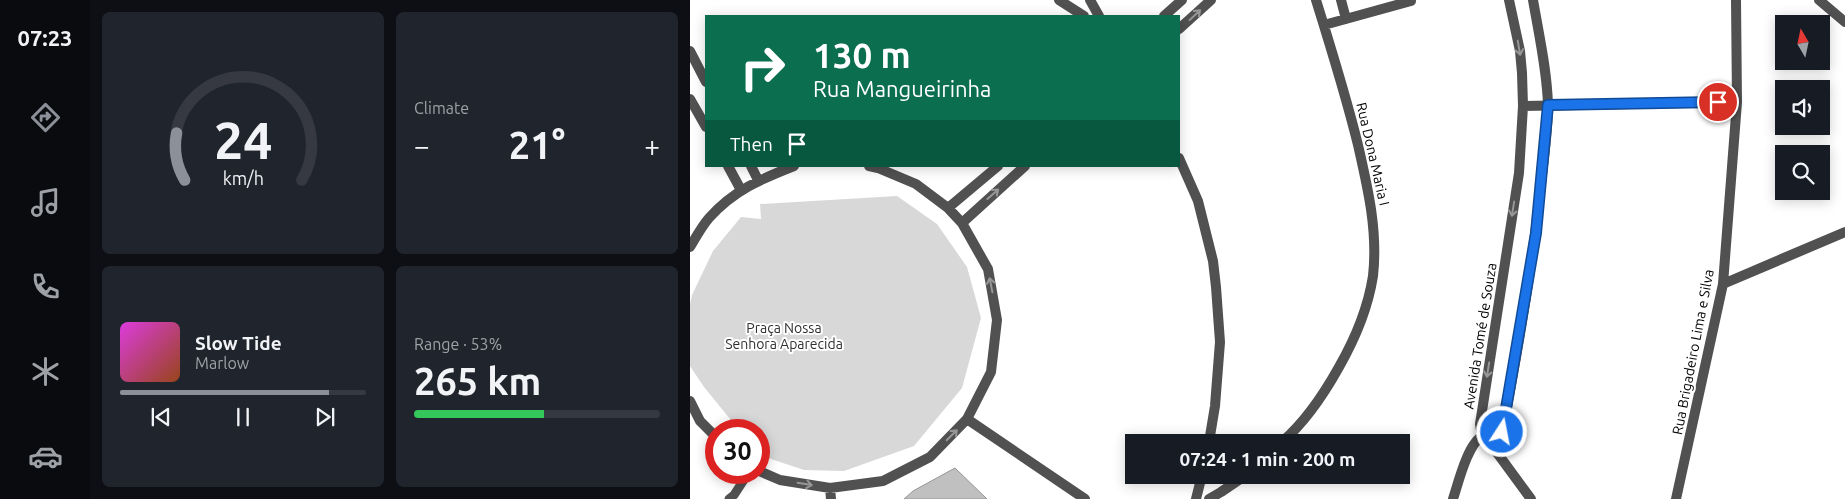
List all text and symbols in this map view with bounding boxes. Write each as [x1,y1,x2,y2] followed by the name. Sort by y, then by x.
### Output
[1188,9,1201,21] one-way arrow
[1775,15,1830,70] north arrow
[1775,15,1830,200] map controls
[17,25,73,50] text: 07:23
[730,35,795,100] icon: right
[813,35,911,75] text: 130 m
[1514,39,1524,55] one-way arrow
[813,76,991,101] text: Rua Mangueirinha
[1775,80,1830,135] button: sound
[1697,81,1739,123] pin
[1704,88,1732,116] icon: arrive
[414,99,469,117] text: Climate
[28,100,63,135] icon: directions
[1353,101,1393,207] street label: Rua Dona Maria I
[214,111,272,169] text: 24
[509,124,565,166] text: 21°
[414,130,430,161] text: −
[644,130,660,161] text: +
[783,130,811,158] icon: arrive
[730,133,773,155] text: Then
[1775,145,1830,200] button: search
[222,168,264,188] text: km/h
[28,185,63,220] icon: music
[987,189,1000,200] one-way arrow
[1508,201,1518,217] one-way arrow
[1461,262,1499,410] street label: Avenida Tomé de Souza
[1669,268,1717,436] street label: Rua Brigadeiro Lima e Silva
[28,269,63,304] icon: phone
[985,277,995,293] one-way arrow
[725,320,843,352] park label: Praça Nossa Senhora Aparecida
[195,332,282,354] text: Slow Tide
[414,335,502,353] text: Range · 53%
[28,354,63,389] icon: climate
[195,354,249,372] text: Marlow
[414,360,541,402] text: 265 km
[1483,362,1493,378] one-way arrow
[147,403,175,431] icon: previous
[229,403,257,431] icon: pause
[311,403,339,431] icon: next
[1475,405,1527,457] position arrow
[705,419,770,484] speed limit sign: 30
[946,428,958,441] one-way arrow
[28,439,63,474] icon: car
[1180,448,1355,470] text: 07:24 · 1 min · 200 m
[797,480,813,490] one-way arrow

